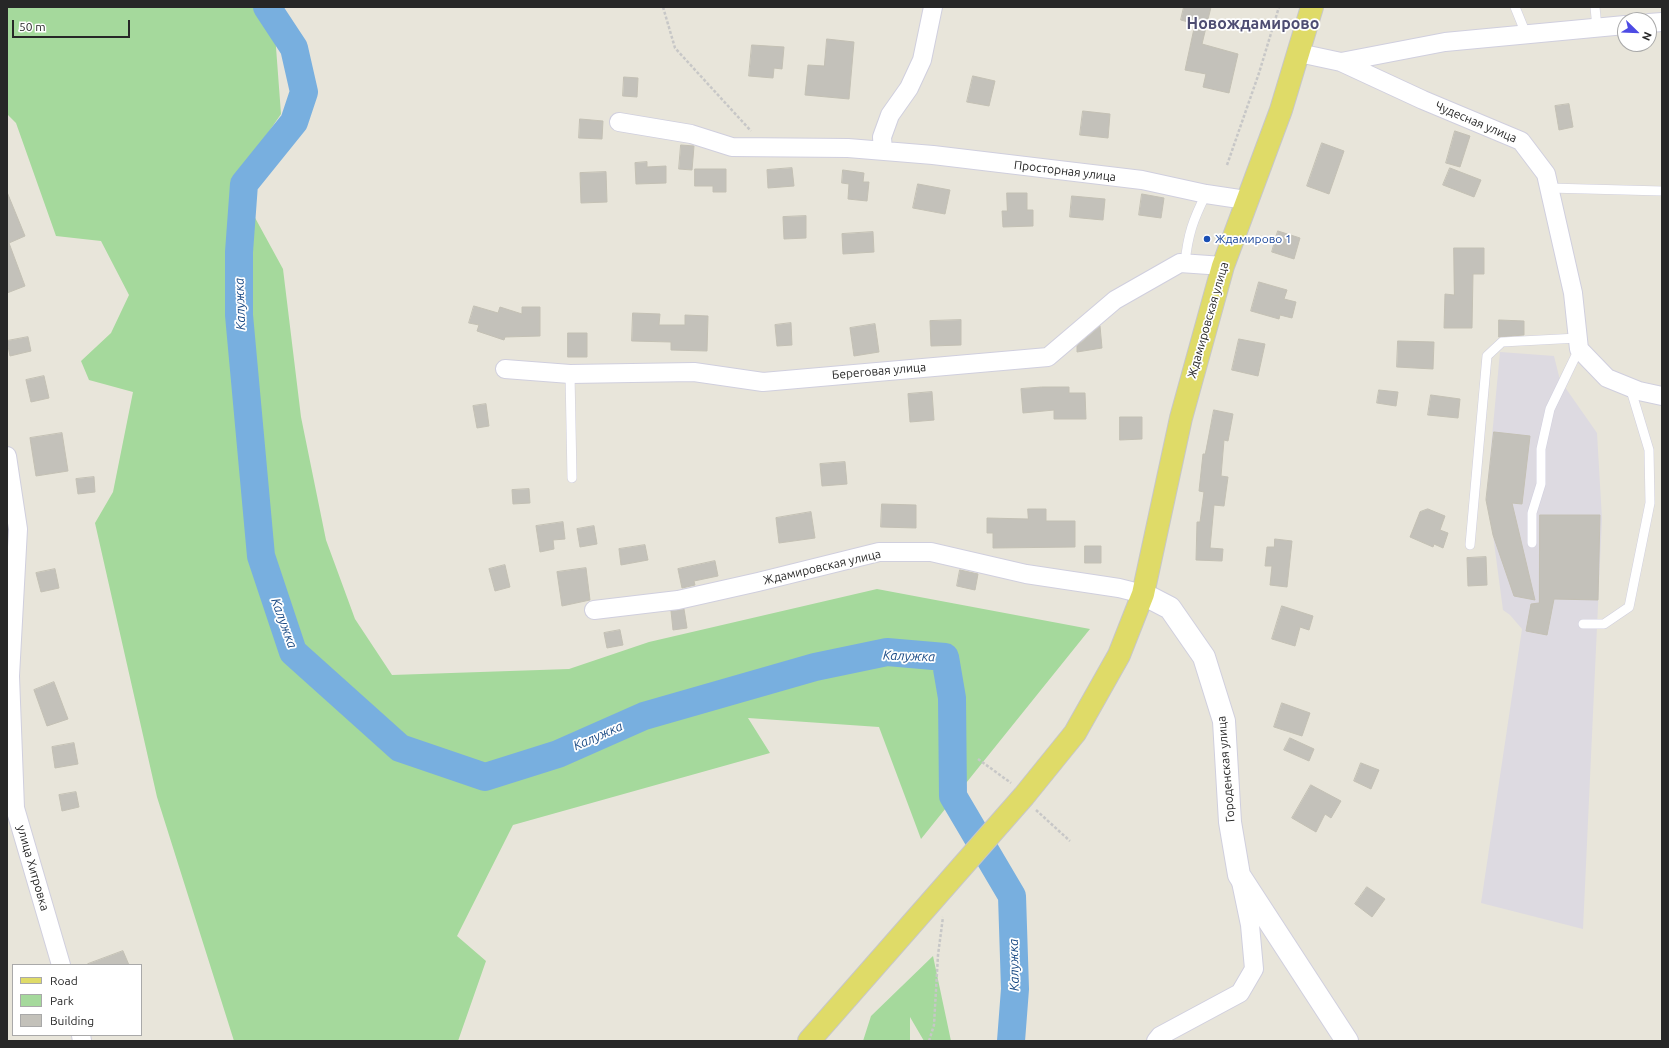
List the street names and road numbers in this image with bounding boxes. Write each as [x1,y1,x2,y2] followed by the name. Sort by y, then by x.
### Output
[1433,98,1519,146] street label: Чудесная улица
[1013,158,1117,184] street label: Просторная улица
[1185,260,1231,380] street label: Ждамировская улица
[831,360,927,382] street label: Береговая улица
[762,546,882,588] street label: Ждамировская улица
[1214,715,1238,823] street label: Городенская улица
[14,824,52,912] street label: улица Хитровка

